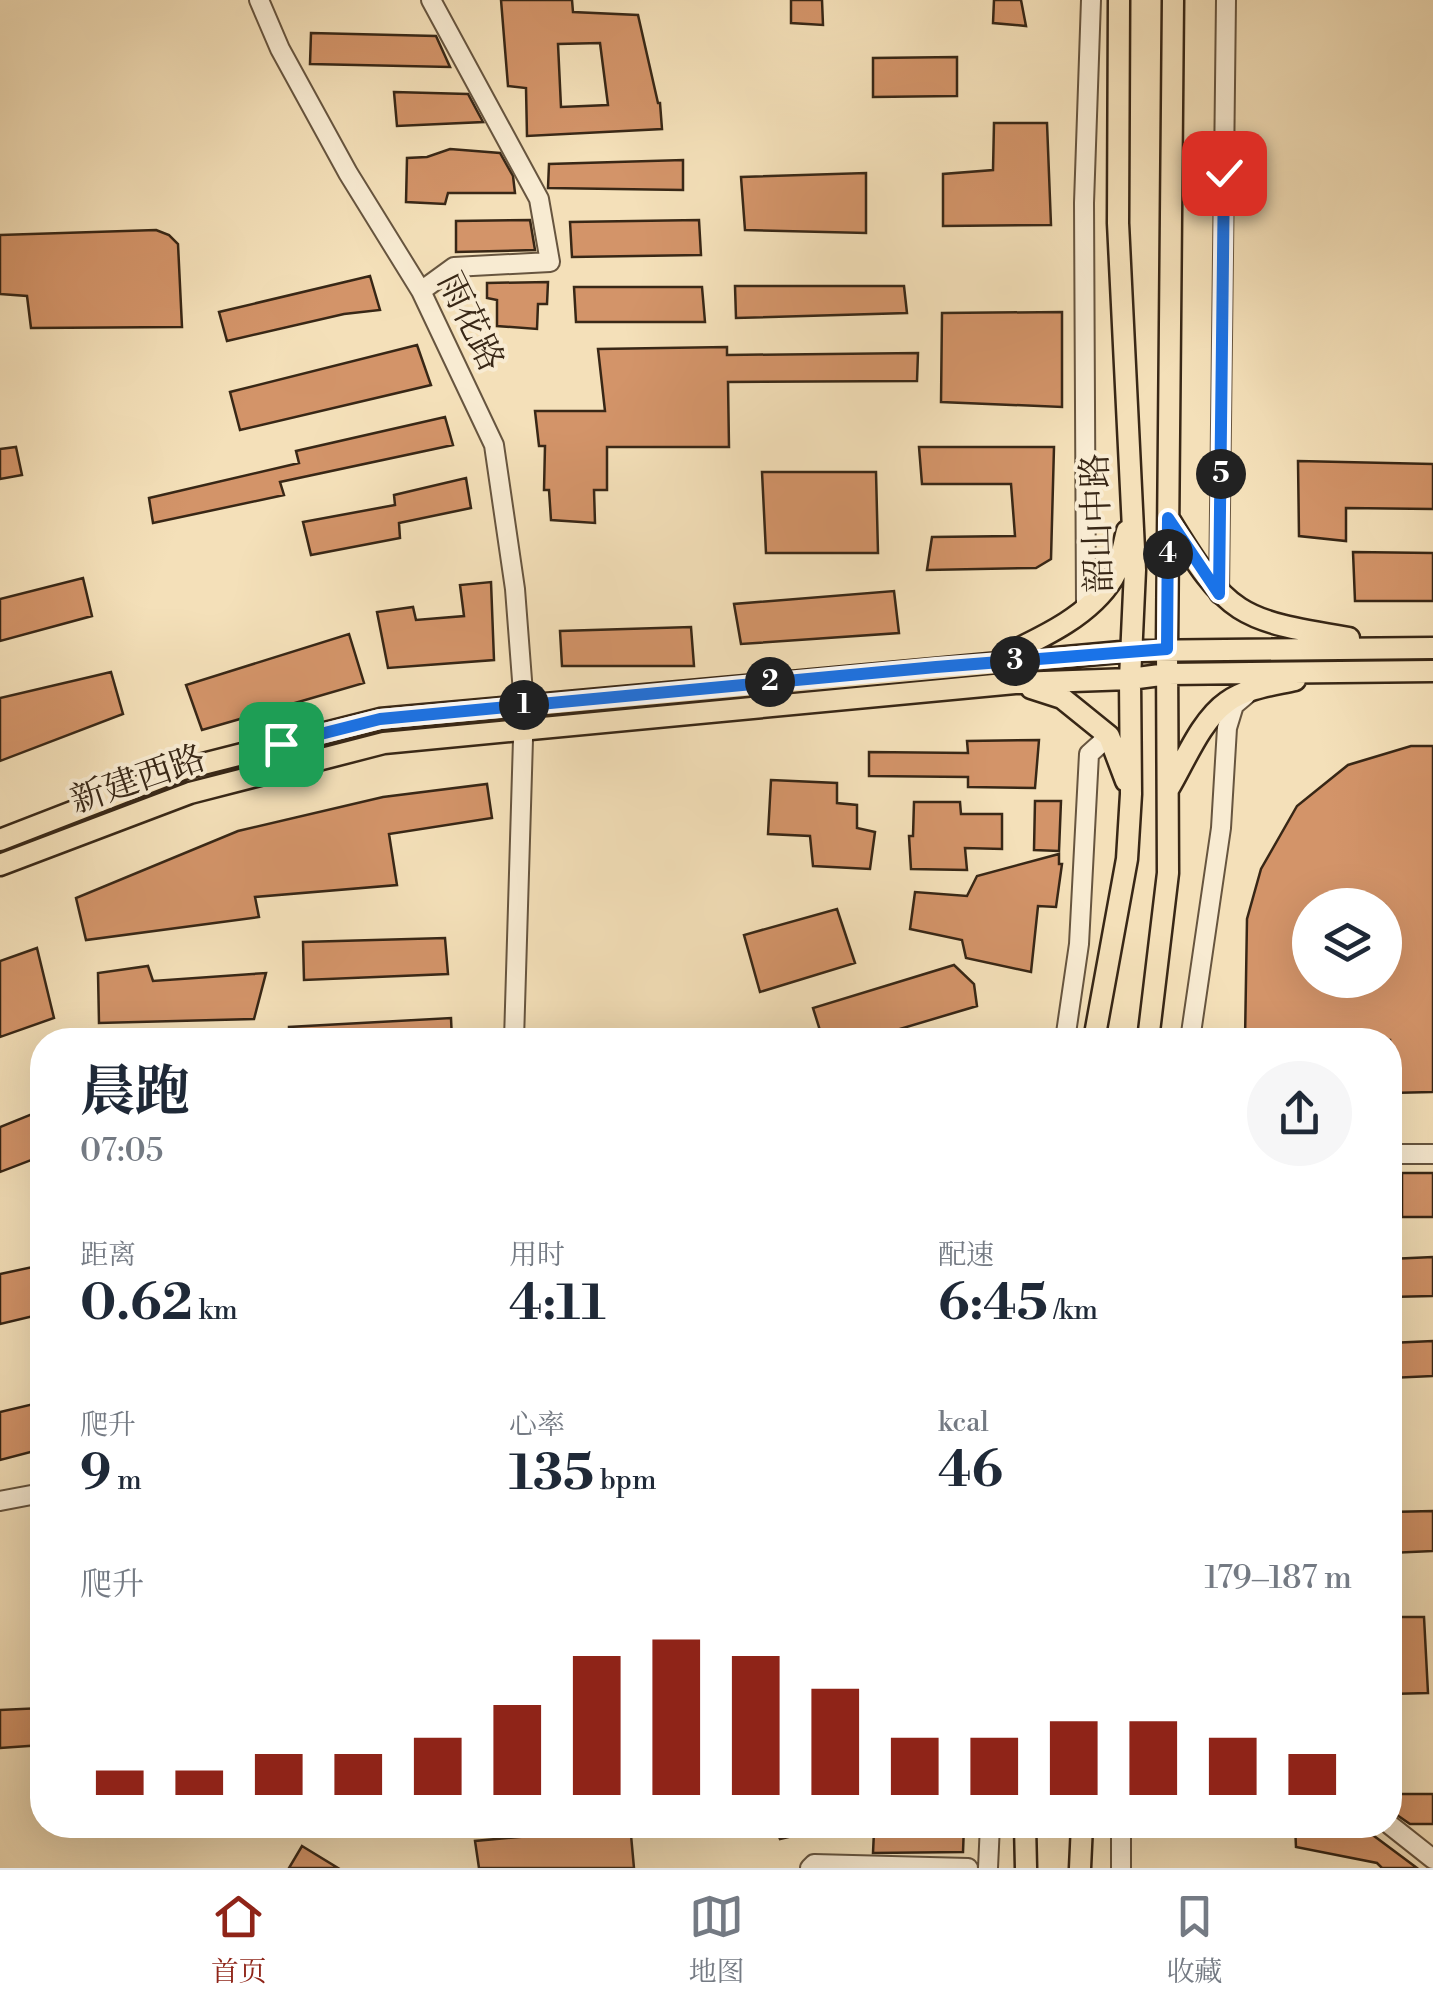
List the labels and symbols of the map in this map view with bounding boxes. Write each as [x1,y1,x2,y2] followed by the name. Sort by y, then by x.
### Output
[1182,131,1267,216] pin
[428,265,512,379] street label: 雨花路
[1196,449,1246,499] pin: 5
[1074,452,1122,594] street label: 韶山中路
[1143,529,1193,579] pin: 4
[990,636,1040,686] pin: 3
[745,657,795,707] pin: 2
[499,680,549,730] pin: 1
[239,702,324,787] pin
[65,737,211,823] street label: 新建西路

